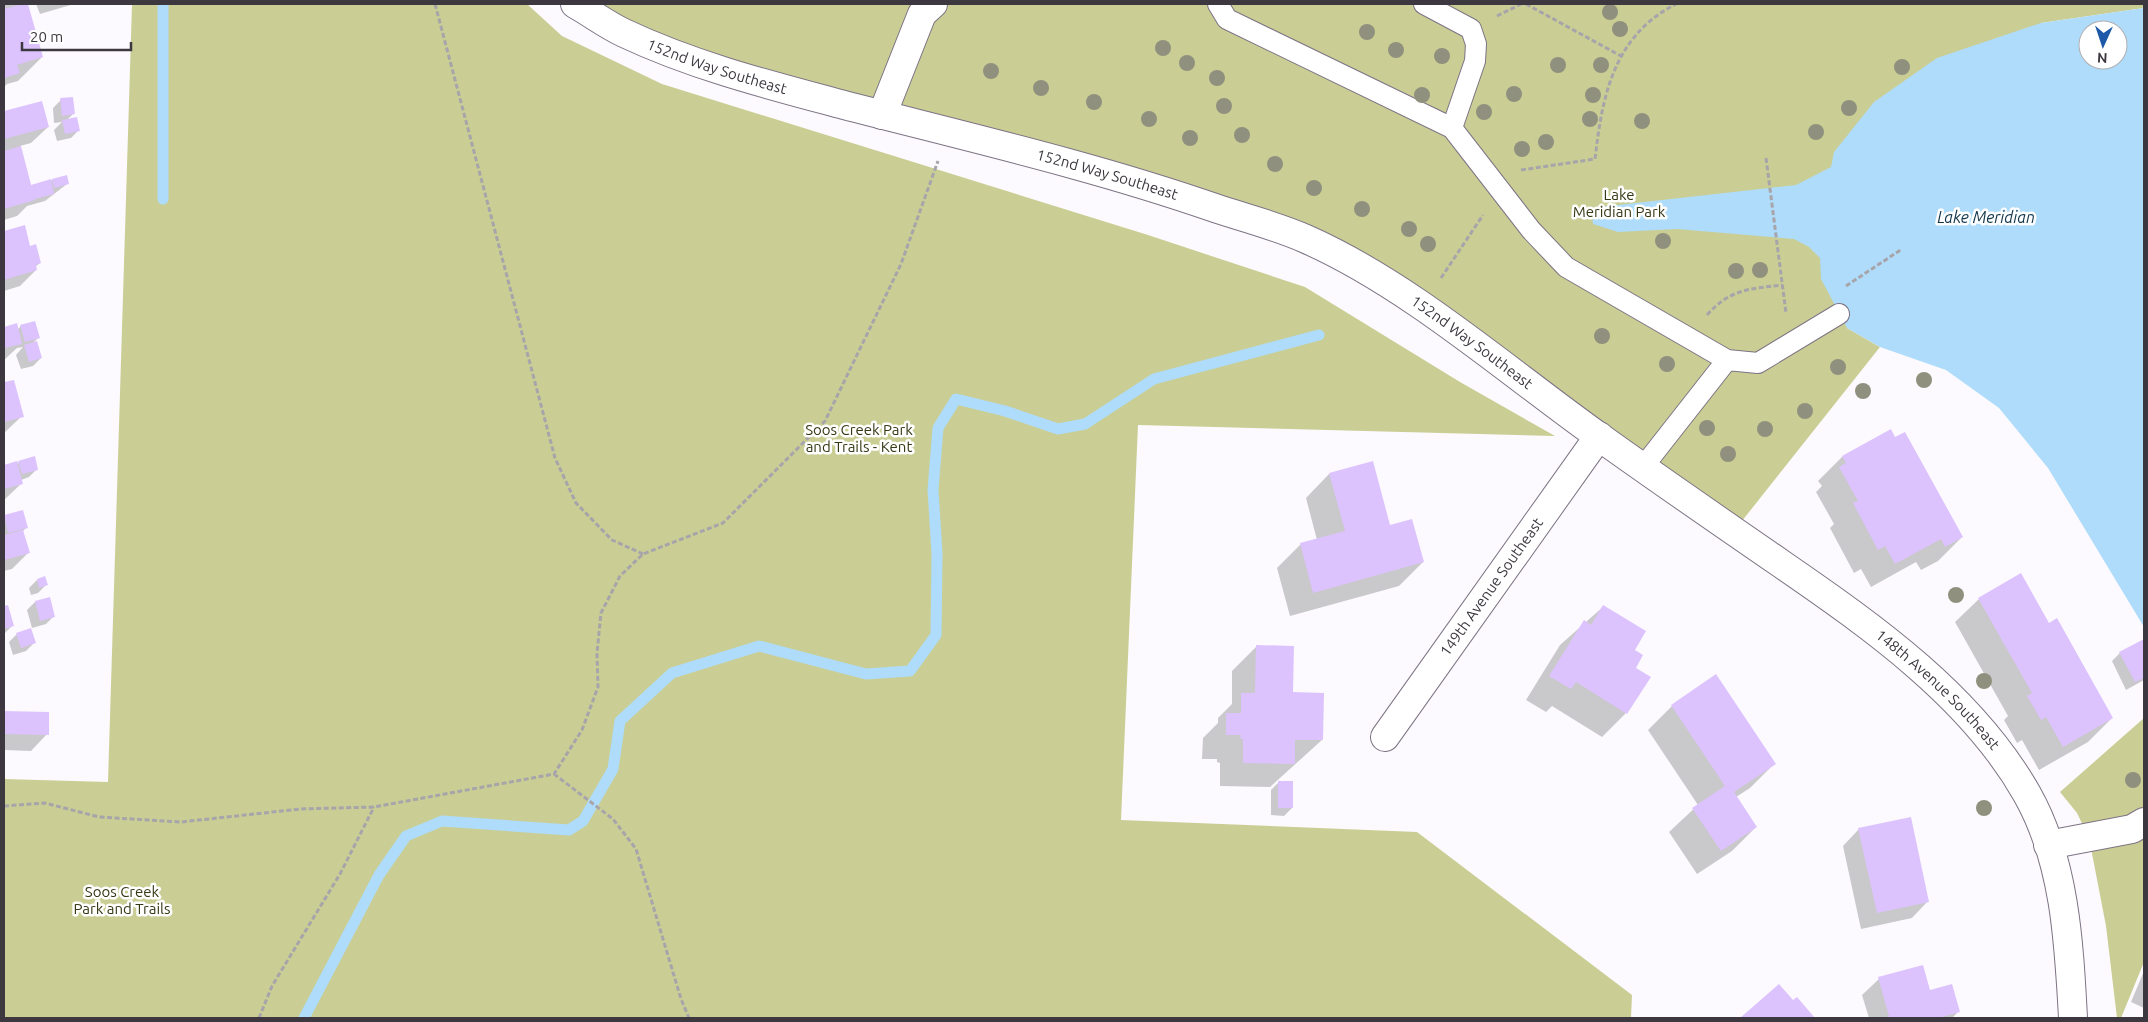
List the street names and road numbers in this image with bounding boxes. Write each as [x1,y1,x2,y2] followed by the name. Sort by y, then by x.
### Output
[645,35,789,97] street label: 152nd Way Southeast
[1035,146,1180,203] street label: 152nd Way Southeast
[1408,292,1536,392] street label: 152nd Way Southeast
[1436,514,1546,659] street label: 149th Avenue Southeast
[1873,626,2003,753] street label: 148th Avenue Southeast

